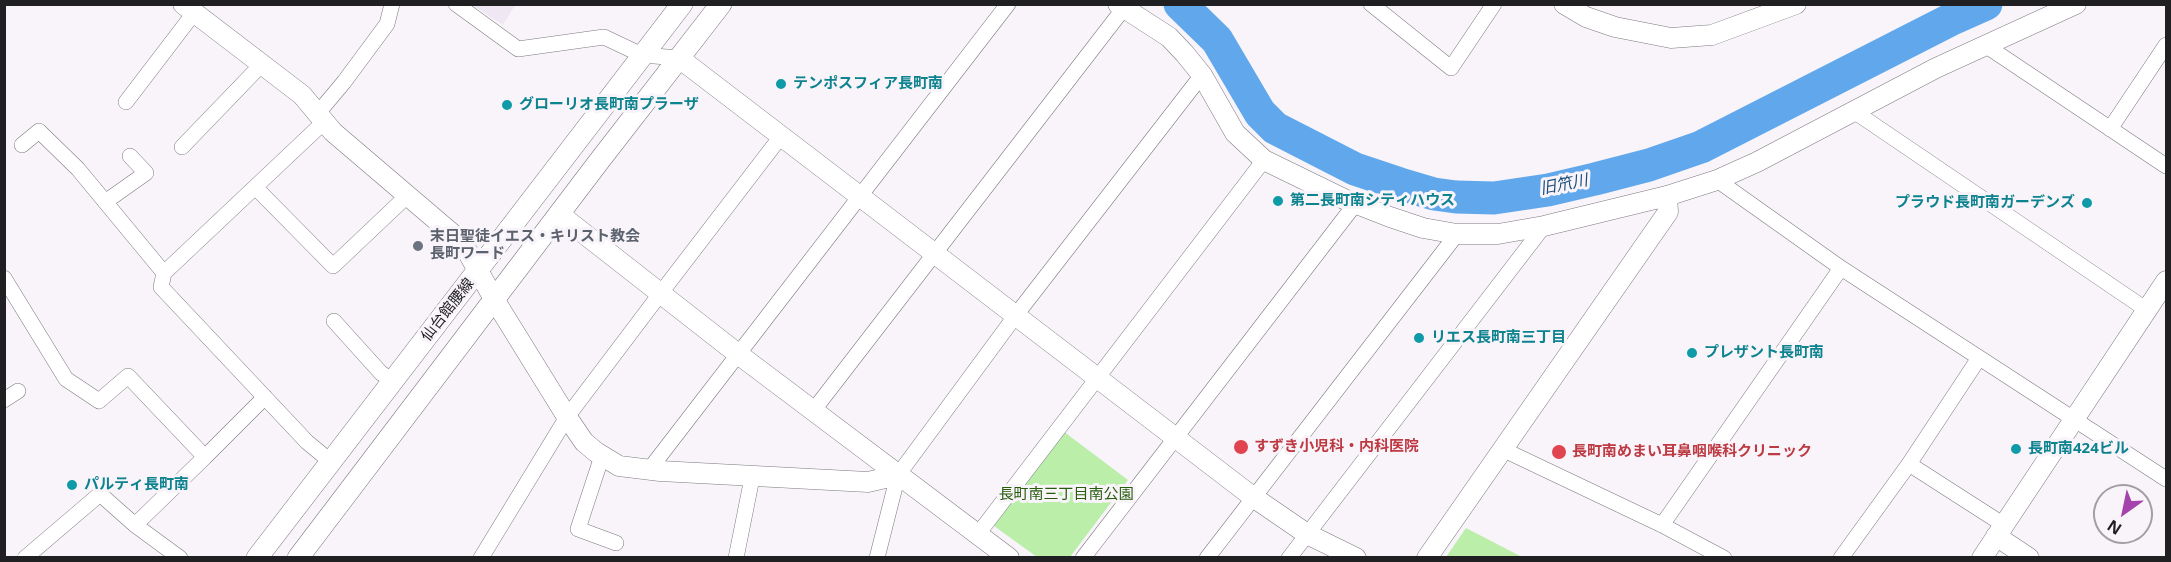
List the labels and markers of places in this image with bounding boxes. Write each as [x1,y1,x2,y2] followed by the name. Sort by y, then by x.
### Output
[793,75,943,93] place label: テンポスフィア長町南
[774,77,788,91] marker: テンポスフィア長町南
[519,96,699,114] place label: グローリオ長町南プラーザ
[500,98,514,112] marker: グローリオ長町南プラーザ
[1290,192,1455,210] place label: 第二長町南シティハウス
[1271,194,1285,208] marker: 第二長町南シティハウス
[1895,194,2075,212] place label: プラウド長町南ガーデンズ
[2080,196,2094,210] marker: プラウド長町南ガーデンズ
[430,228,640,263] place label: 末日聖徒イエス・キリスト教会 長町ワード
[411,239,425,253] marker: 末日聖徒イエス・キリスト教会 長町ワード
[1431,329,1566,347] place label: リエス長町南三丁目
[1412,331,1426,345] marker: リエス長町南三丁目
[1704,344,1824,362] place label: プレザント長町南
[1685,346,1699,360] marker: プレザント長町南
[1232,438,1250,456] marker: すずき小児科・内科医院
[1254,438,1419,456] place label: すずき小児科・内科医院
[2028,440,2129,458] place label: 長町南424ビル
[2009,442,2023,456] marker: 長町南424ビル
[1550,443,1568,461] marker: 長町南めまい耳鼻咽喉科クリニック
[1572,443,1812,461] place label: 長町南めまい耳鼻咽喉科クリニック
[84,476,189,494] place label: パルティ長町南
[65,478,79,492] marker: パルティ長町南

